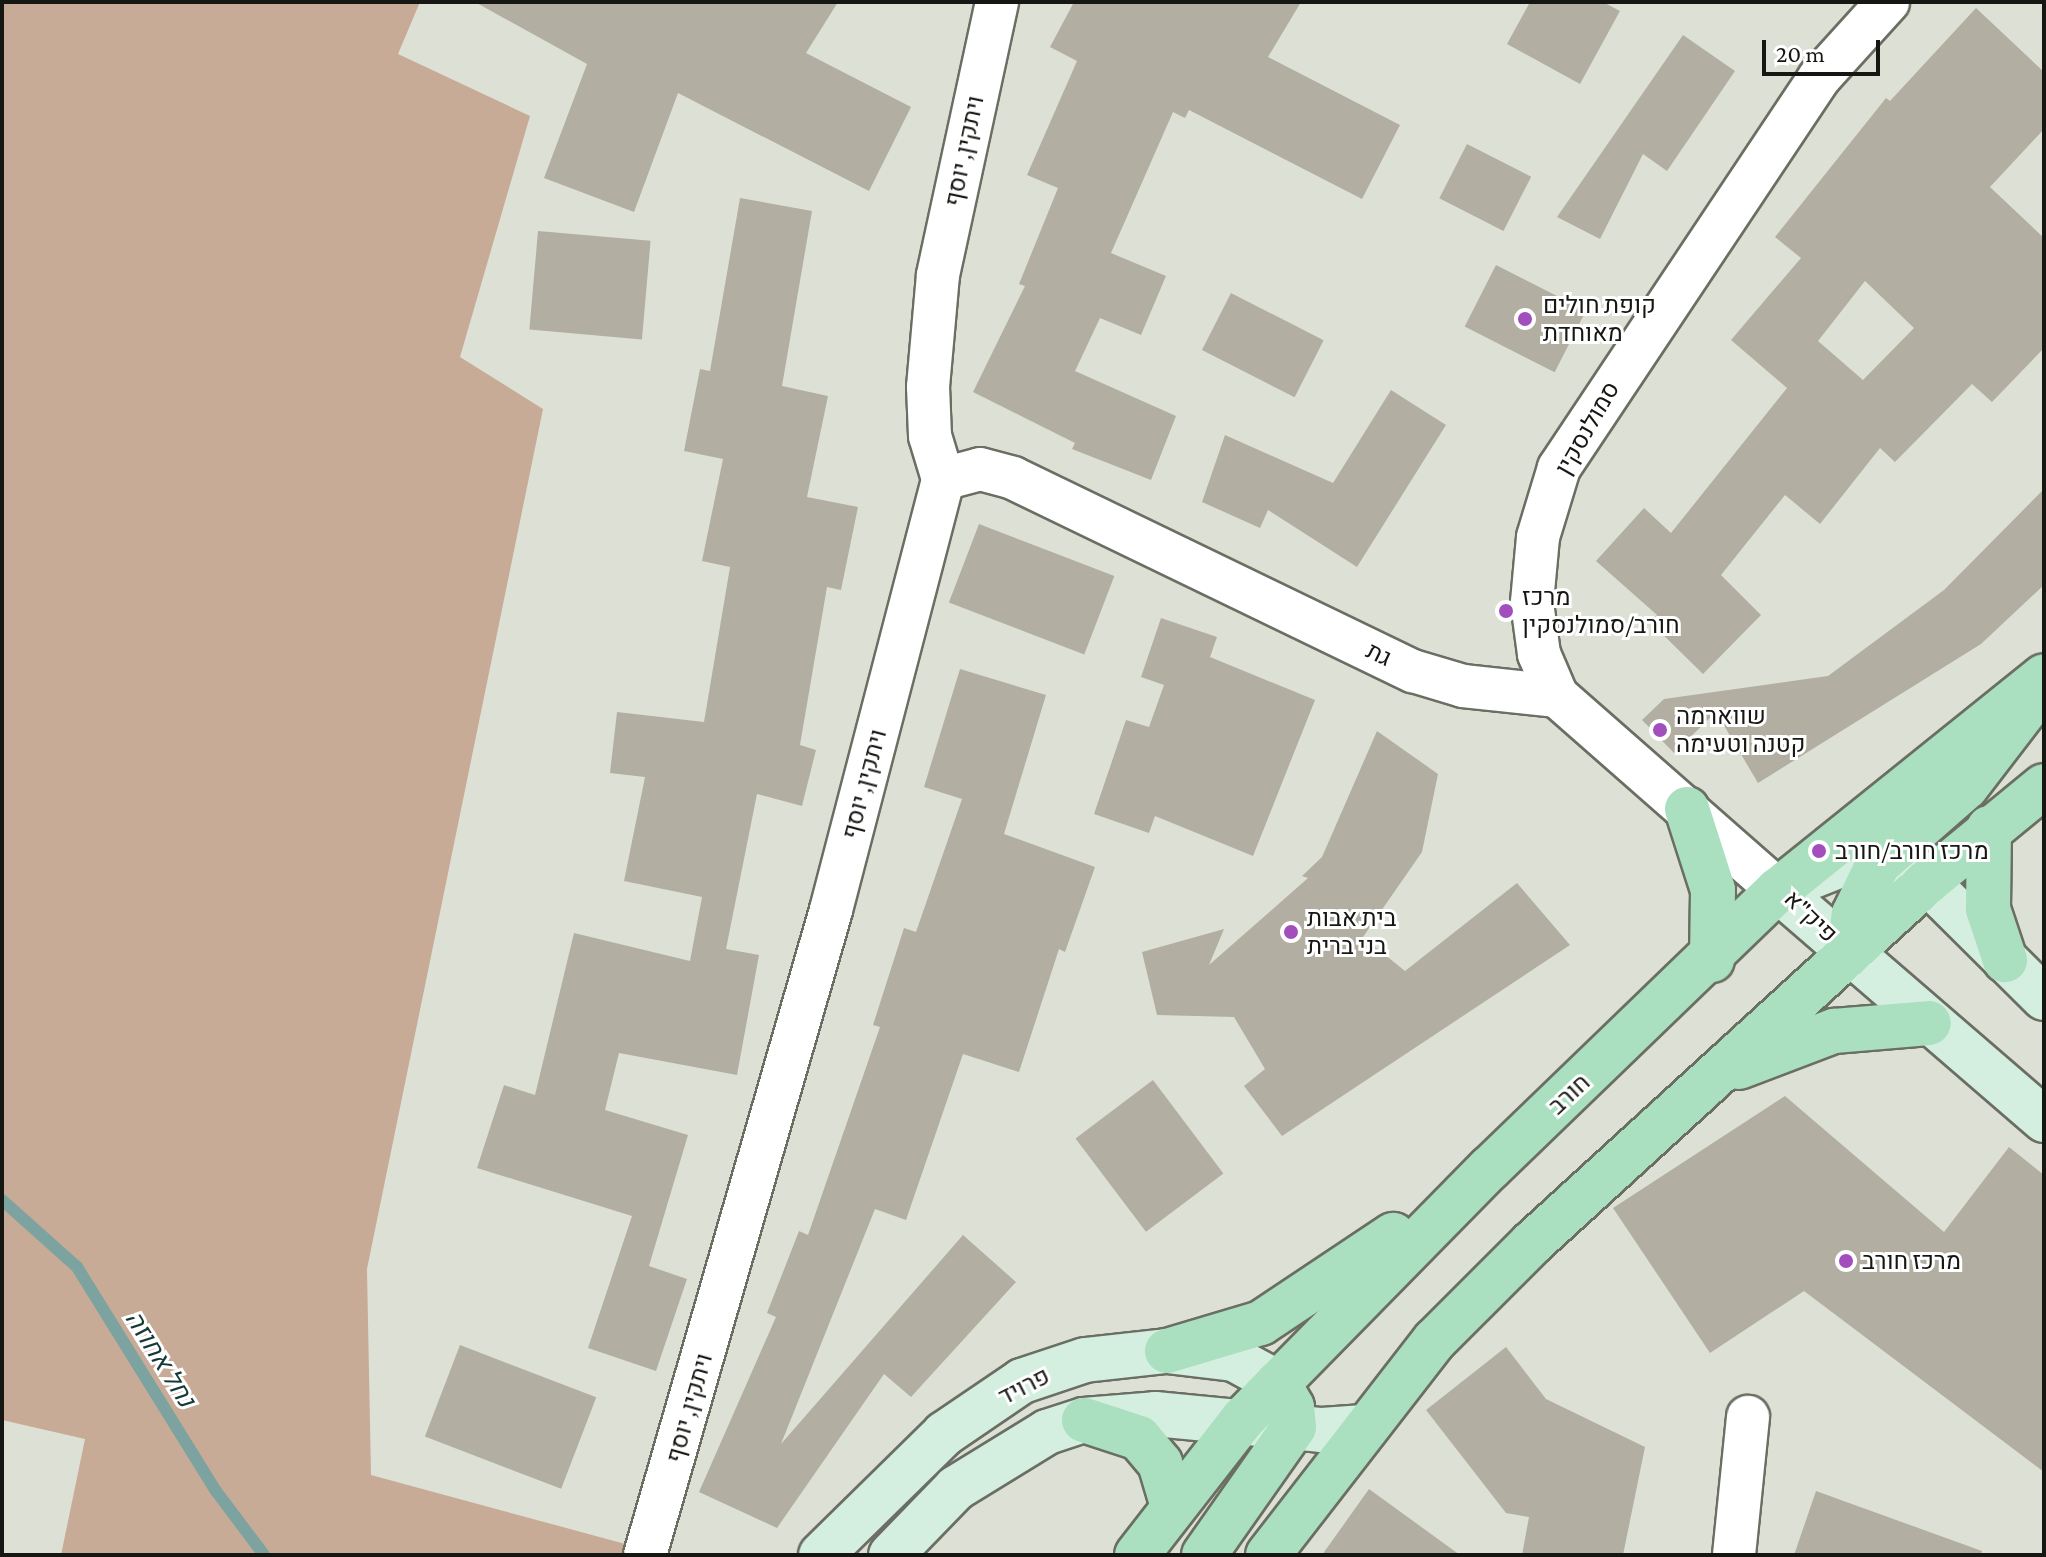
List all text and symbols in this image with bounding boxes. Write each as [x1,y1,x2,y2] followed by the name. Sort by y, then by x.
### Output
[1766,24,1884,74] scale bar
[1776,40,1825,67] text: 20 m
[938,93,990,209] street label: ויתקין, יוסף
[1543,291,1656,347] place label: קופת חולים מאוחדת
[1514,308,1536,330] marker: קופת חולים מאוחדת
[1549,376,1625,480] street label: סמולנסקין
[1522,583,1680,639] place label: מרכז חורב/סמולנסקין
[1497,602,1515,620] marker: מרכז חורב/סמולנסקין
[1362,636,1396,672] street label: גת
[1676,702,1805,758] place label: שווארמה קטנה וטעימה
[1651,721,1669,739] marker: שווארמה קטנה וטעימה
[836,726,892,842] street label: ויתקין, יוסף
[1835,837,1989,865] place label: מרכז חורב/חורב
[1810,842,1828,860] marker: מרכז חורב/חורב
[1779,884,1843,948] street label: פיק"א
[1307,904,1396,960] place label: בית אבות בני ברית
[1282,923,1300,941] marker: בית אבות בני ברית
[1542,1068,1596,1120] street label: חורב
[1862,1247,1961,1275] place label: מרכז חורב
[1837,1252,1855,1270] marker: מרכז חורב
[118,1305,202,1413] water label: נחל אחוזה
[660,1350,718,1466] street label: ויתקין, יוסף
[994,1361,1054,1411] street label: פרויד

